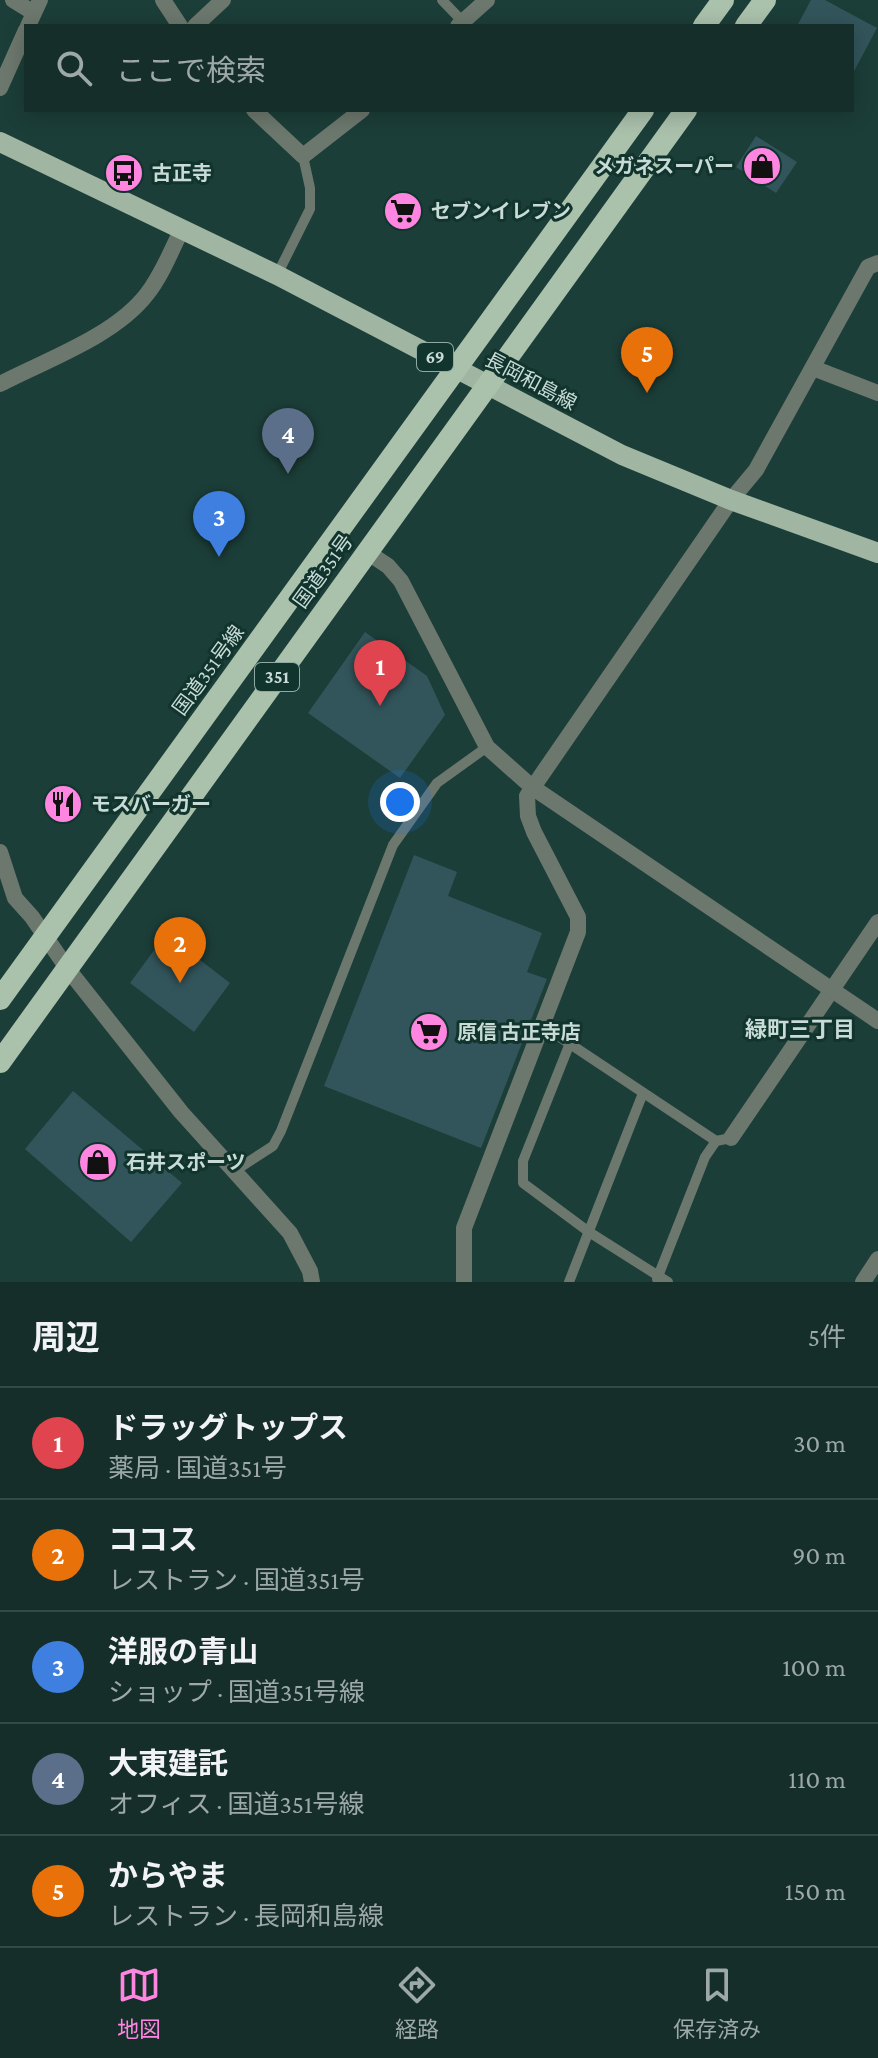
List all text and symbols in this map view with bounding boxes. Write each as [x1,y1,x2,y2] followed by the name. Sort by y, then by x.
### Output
[24,24,854,112] search box
[52,46,96,90] icon: search
[116,54,266,87] text: ここで検索
[741,145,783,187] shop icon: メガネスーパー
[103,152,145,194] bus stop icon: 古正寺
[594,155,734,177] place label: メガネスーパー
[152,162,212,184] place label: 古正寺
[382,190,424,232] supermarket icon: セブンイレブン
[431,200,571,222] place label: セブンイレブン
[621,327,673,393] pin: 5
[417,343,453,371] road number: 69
[482,348,580,414] street label: 長岡和島線
[262,408,314,474] pin: 4
[193,491,245,557] pin: 3
[289,530,357,612] street label: 国道351号
[168,621,248,719] street label: 国道351号線
[354,640,406,706] pin: 1
[255,663,299,691] road number: 351
[380,782,420,822] your location
[42,783,84,825] restaurant icon: モスバーガー
[91,793,211,815] place label: モスバーガー
[154,917,206,983] pin: 2
[408,1011,450,1053] supermarket icon: 原信 古正寺店
[745,1017,855,1042] district label: 緑町三丁目
[457,1021,581,1043] place label: 原信 古正寺店
[77,1141,119,1183] shop icon: 石井スポーツ
[126,1151,246,1173] place label: 石井スポーツ
[32,1319,100,1356] text: 周辺
[808,1323,846,1352] text: 5件
[108,1411,348,1444] text: ドラッグトップス
[53,1429,63,1458] text: 1
[793,1429,846,1458] text: 30 m
[108,1454,287,1483] text: 薬局 · 国道351号
[108,1523,198,1556] text: ココス
[51,1541,65,1570] text: 2
[792,1541,846,1570] text: 90 m
[108,1566,365,1595] text: レストラン · 国道351号
[108,1635,258,1668] text: 洋服の青山
[52,1653,64,1682] text: 3
[782,1653,846,1682] text: 100 m
[108,1678,365,1707] text: ショップ · 国道351号線
[108,1747,228,1780] text: 大東建託
[51,1765,65,1794] text: 4
[788,1765,846,1794] text: 110 m
[108,1790,365,1819] text: オフィス · 国道351号線
[108,1859,228,1892] text: からやま
[52,1877,64,1906] text: 5
[785,1877,846,1906] text: 150 m
[108,1902,384,1931] text: レストラン · 長岡和島線
[117,1963,161,2043] tab: 地図
[395,1963,439,2043] tab: 経路
[673,1963,761,2043] tab: 保存済み

